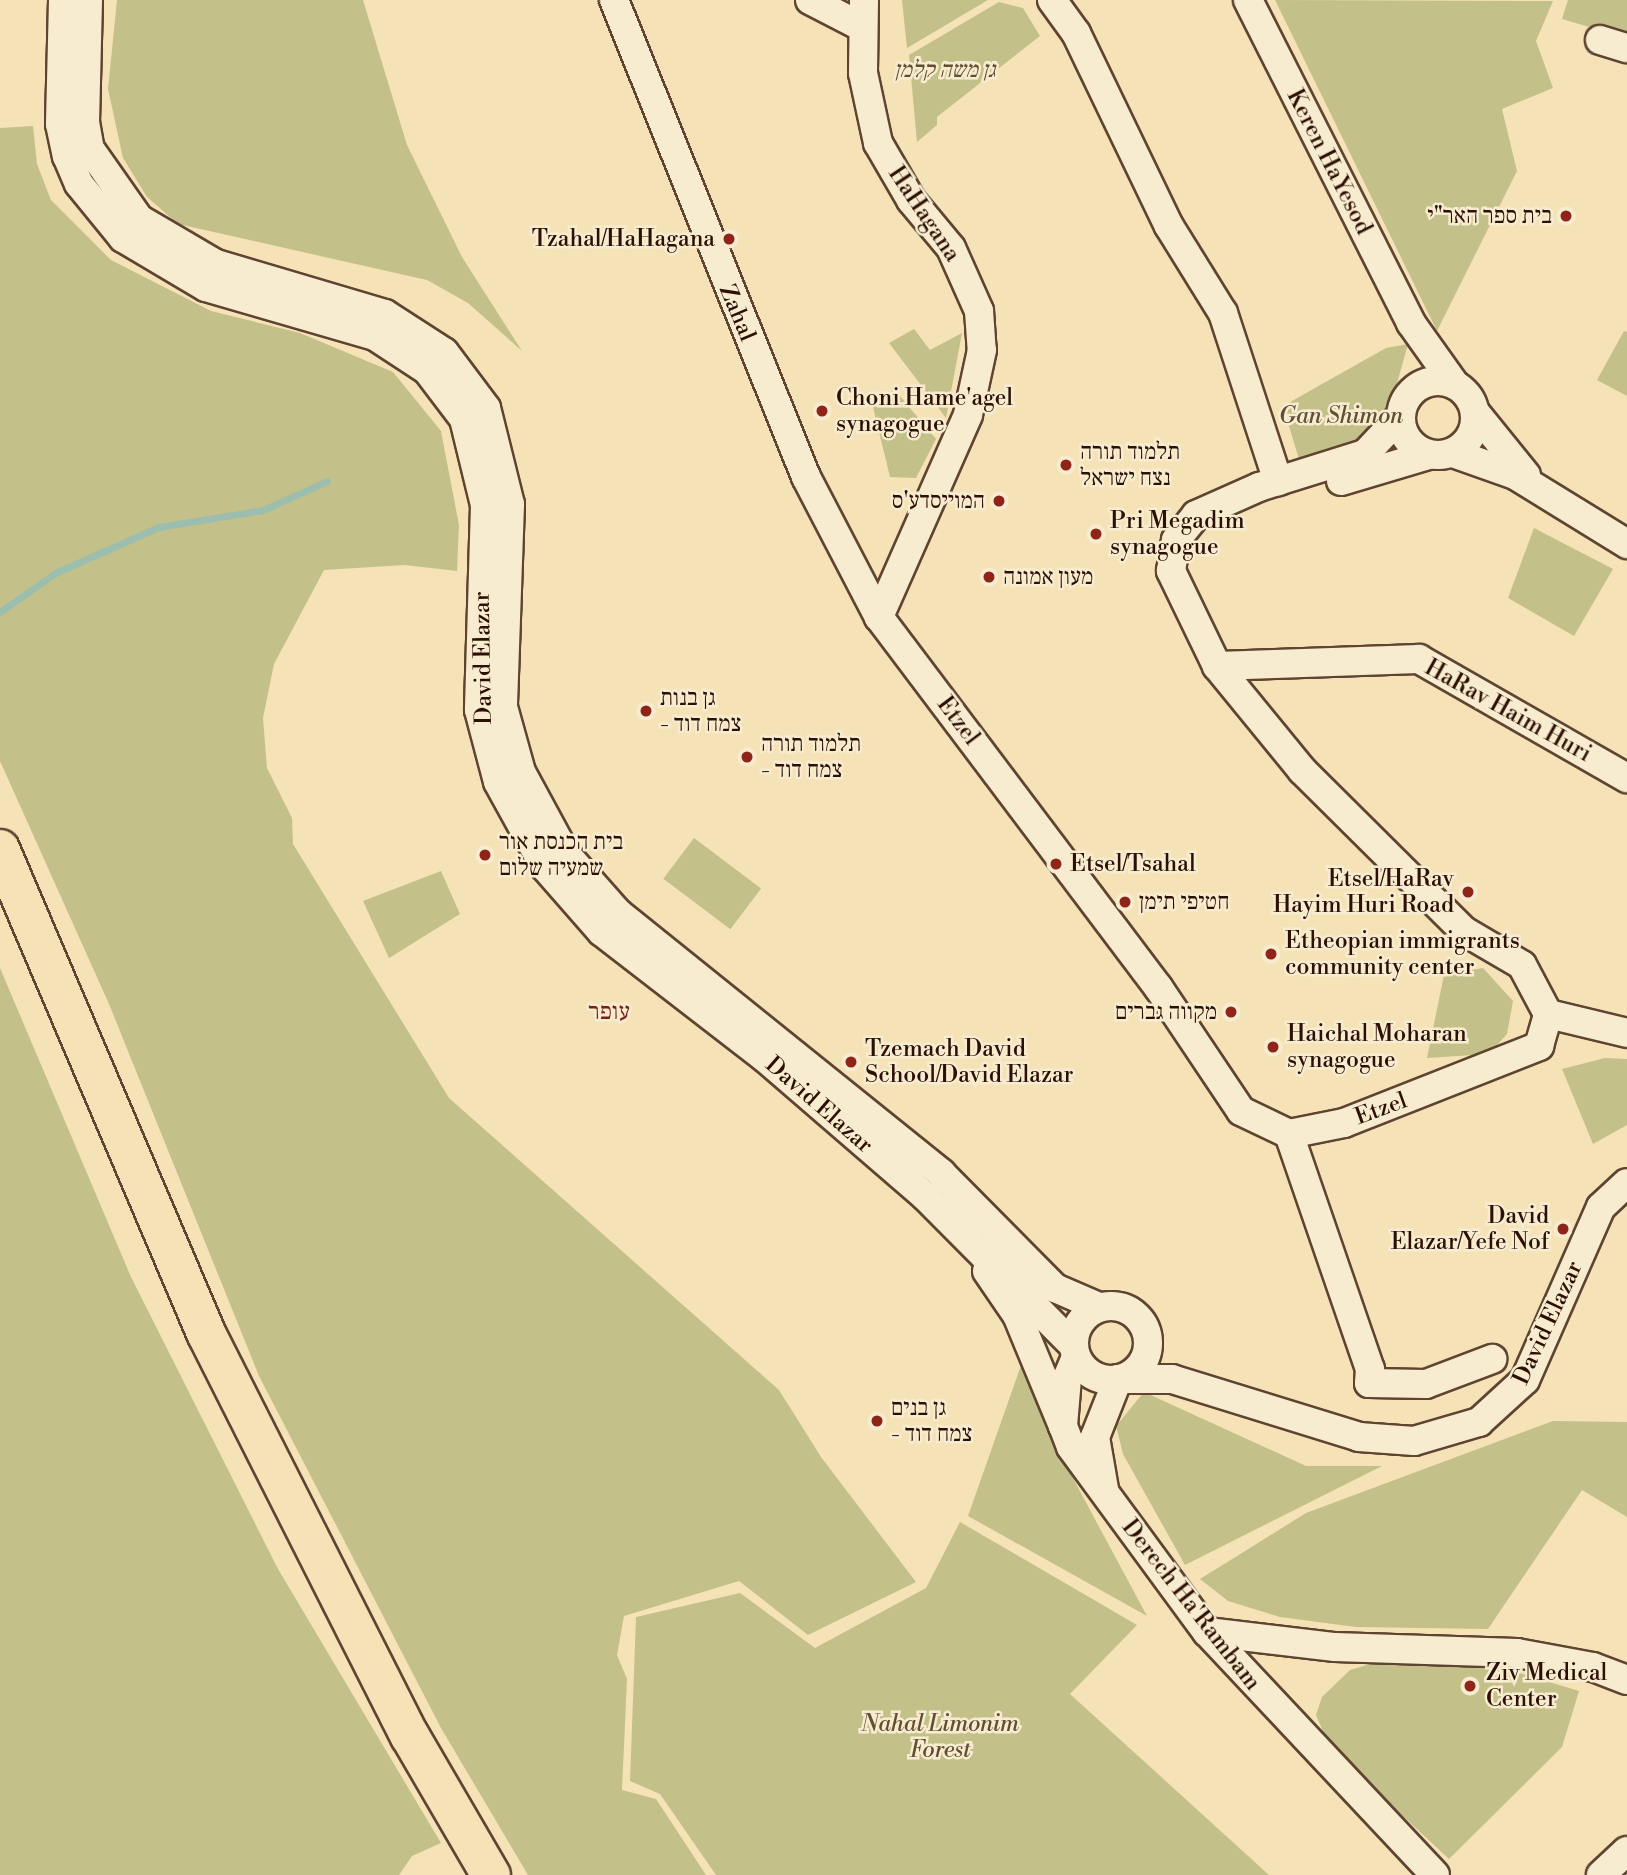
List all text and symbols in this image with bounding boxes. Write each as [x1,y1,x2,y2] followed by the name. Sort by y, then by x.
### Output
[894,56,996,84] park label: גן משה קלמן
[1281,85,1377,239] street label: Keren HaYesod
[882,161,966,267] street label: HaHagana
[1427,202,1552,230] place label: בית ספר האר"י
[1558,208,1574,224] marker: בית ספר האר"י
[532,225,715,253] place label: Tzahal/HaHagana
[721,231,737,247] marker: Tzahal/HaHagana
[713,281,761,345] street label: Zahal
[836,384,1013,438] place label: Choni Hame'agel synagogue
[1279,402,1403,430] park label: Gan Shimon
[814,403,830,419] marker: Choni Hame'agel synagogue
[1080,438,1180,492] place label: תלמוד תורה נצח ישראל
[1058,457,1074,473] marker: תלמוד תורה נצח ישראל
[892,487,985,515] place label: המוייסדע'ס
[991,493,1007,509] marker: המוייסדע'ס
[1110,507,1245,561] place label: Pri Megadim synagogue
[1088,526,1104,542] marker: Pri Megadim synagogue
[1003,563,1093,591] place label: מעון אמונה
[981,569,997,585] marker: מעון אמונה
[468,591,498,725] street label: David Elazar
[1420,654,1596,768] street label: HaRav Haim Huri
[660,684,741,738] place label: גן בנות - צמח דוד
[931,691,985,751] street label: Etzel
[638,703,654,719] marker: גן בנות - צמח דוד
[761,730,861,784] place label: תלמוד תורה - צמח דוד
[739,749,755,765] marker: תלמוד תורה - צמח דוד
[499,828,623,882] place label: בית הכנסת אור שמעיה שלום
[477,847,493,863] marker: בית הכנסת אור שמעיה שלום
[1070,850,1196,878] place label: Etsel/Tsahal
[1048,856,1064,872] marker: Etsel/Tsahal
[1273,865,1454,919] place label: Etsel/HaRav Hayim Huri Road
[1460,884,1476,900] marker: Etsel/HaRav Hayim Huri Road
[1139,888,1229,916] place label: חטיפי תימן
[1117,894,1133,910] marker: חטיפי תימן
[1285,927,1520,981] place label: Etheopian immigrants community center
[1263,946,1279,962] marker: Etheopian immigrants community center
[1115,998,1217,1026] place label: מקווה גברים
[588,999,630,1027] district label: עופר
[1223,1004,1239,1020] marker: מקווה גברים
[1287,1020,1467,1074] place label: Haichal Moharan synagogue
[865,1035,1073,1089] place label: Tzemach David School/David Elazar
[1265,1039,1281,1055] marker: Haichal Moharan synagogue
[760,1051,878,1159] street label: David Elazar
[843,1054,859,1070] marker: Tzemach David School/David Elazar
[1351,1087,1411,1131] street label: Etzel
[1391,1202,1549,1256] place label: David Elazar/Yefe Nof
[1555,1221,1571,1237] marker: David Elazar/Yefe Nof
[1507,1257,1589,1389] street label: David Elazar
[891,1394,972,1448] place label: גן בנים - צמח דוד
[869,1413,885,1429] marker: גן בנים - צמח דוד
[1116,1514,1266,1696] street label: Derech Ha'Rambam
[1486,1659,1607,1713] place label: Ziv Medical Center
[1460,1676,1480,1696] marker: Ziv Medical Center
[861,1710,1019,1764] park label: Nahal Limonim Forest

